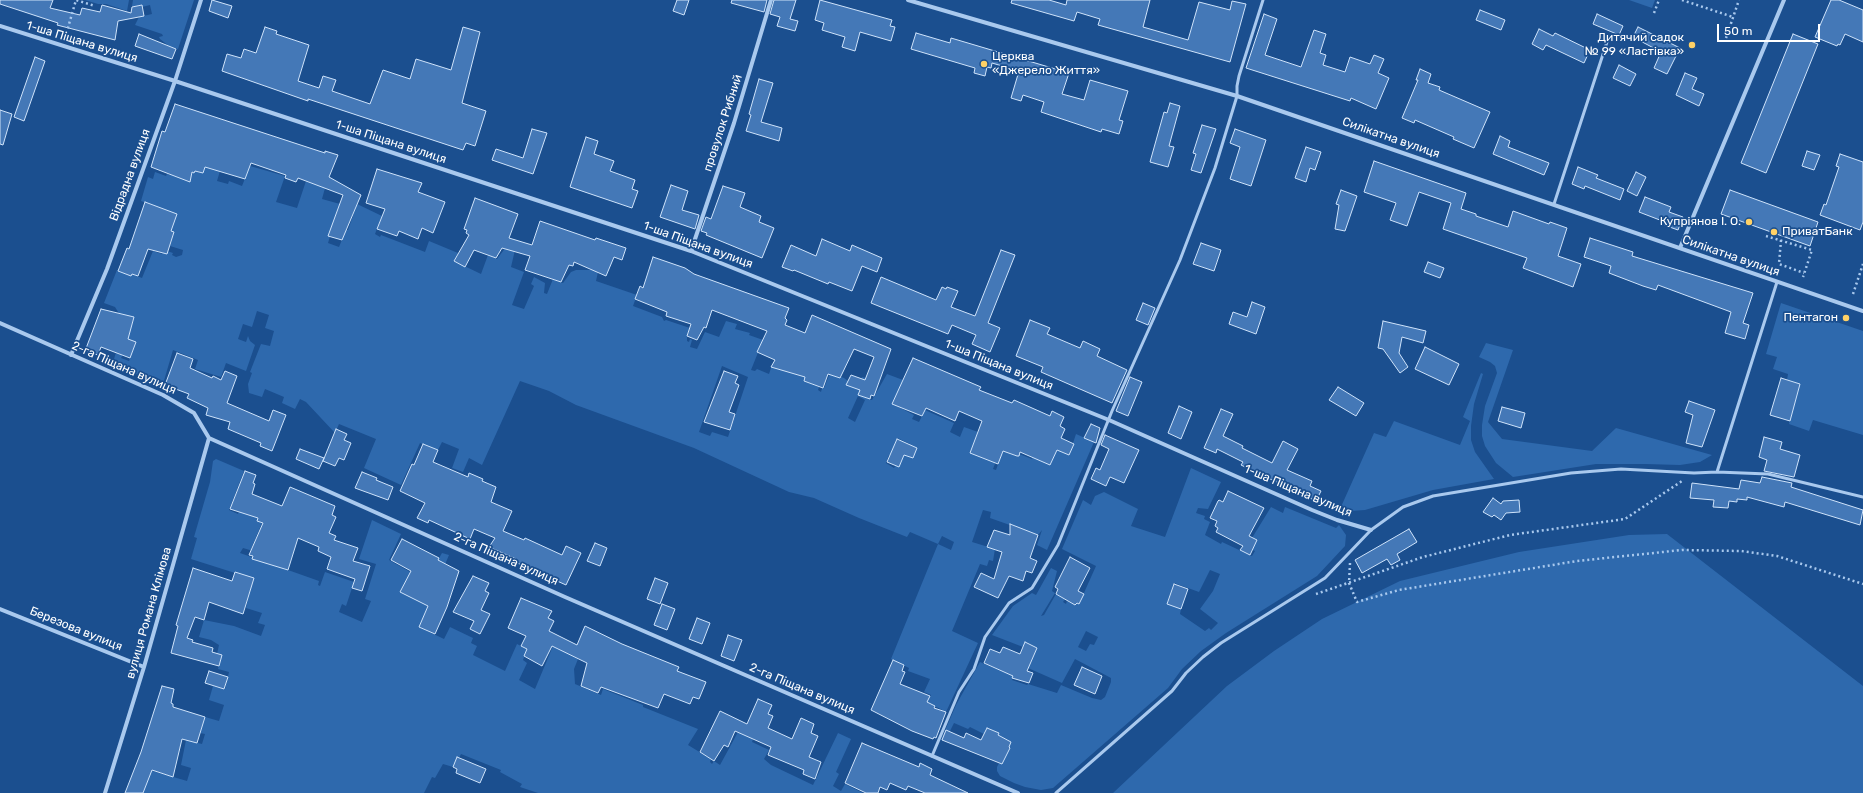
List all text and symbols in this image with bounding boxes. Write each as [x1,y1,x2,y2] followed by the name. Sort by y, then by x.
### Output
[1719,16,1822,42] scale bar
[25,18,139,66] street label: 1-ша Піщана вулиця
[1724,24,1752,38] text: 50 m
[1585,31,1684,59] place label: Дитячий садок № 99 «Ластівка»
[1687,40,1697,50] marker: Дитячий садок № 99 «Ластівка»
[992,50,1100,78] place label: Церква «Джерело Життя»
[979,59,989,69] marker: Церква «Джерело Життя»
[701,73,745,173] street label: провулок Рибний
[1340,115,1442,161] street label: Силікатна вулиця
[334,117,448,167] street label: 1-ша Піщана вулиця
[107,127,153,223] street label: Відрадна вулиця
[1660,215,1741,229] place label: Купріянов І. О.
[1744,217,1754,227] marker: Купріянов І. О.
[641,218,755,272] street label: 1-ша Піщана вулиця
[1782,225,1853,239] place label: ПриватБанк
[1769,227,1779,237] marker: ПриватБанк
[1680,233,1782,279] street label: Силікатна вулиця
[1783,311,1838,325] place label: Пентагон
[1841,313,1851,323] marker: Пентагон
[943,337,1055,393] street label: 1-ша Піщана вулиця
[69,338,179,398] street label: 2-га Піщана вулиця
[1242,462,1354,520] street label: 1-ша Піщана вулиця
[451,529,561,589] street label: 2-га Піщана вулиця
[123,545,175,681] street label: вулиця Романа Клімова
[28,604,124,654] street label: Березова вулиця
[747,660,857,718] street label: 2-га Піщана вулиця

